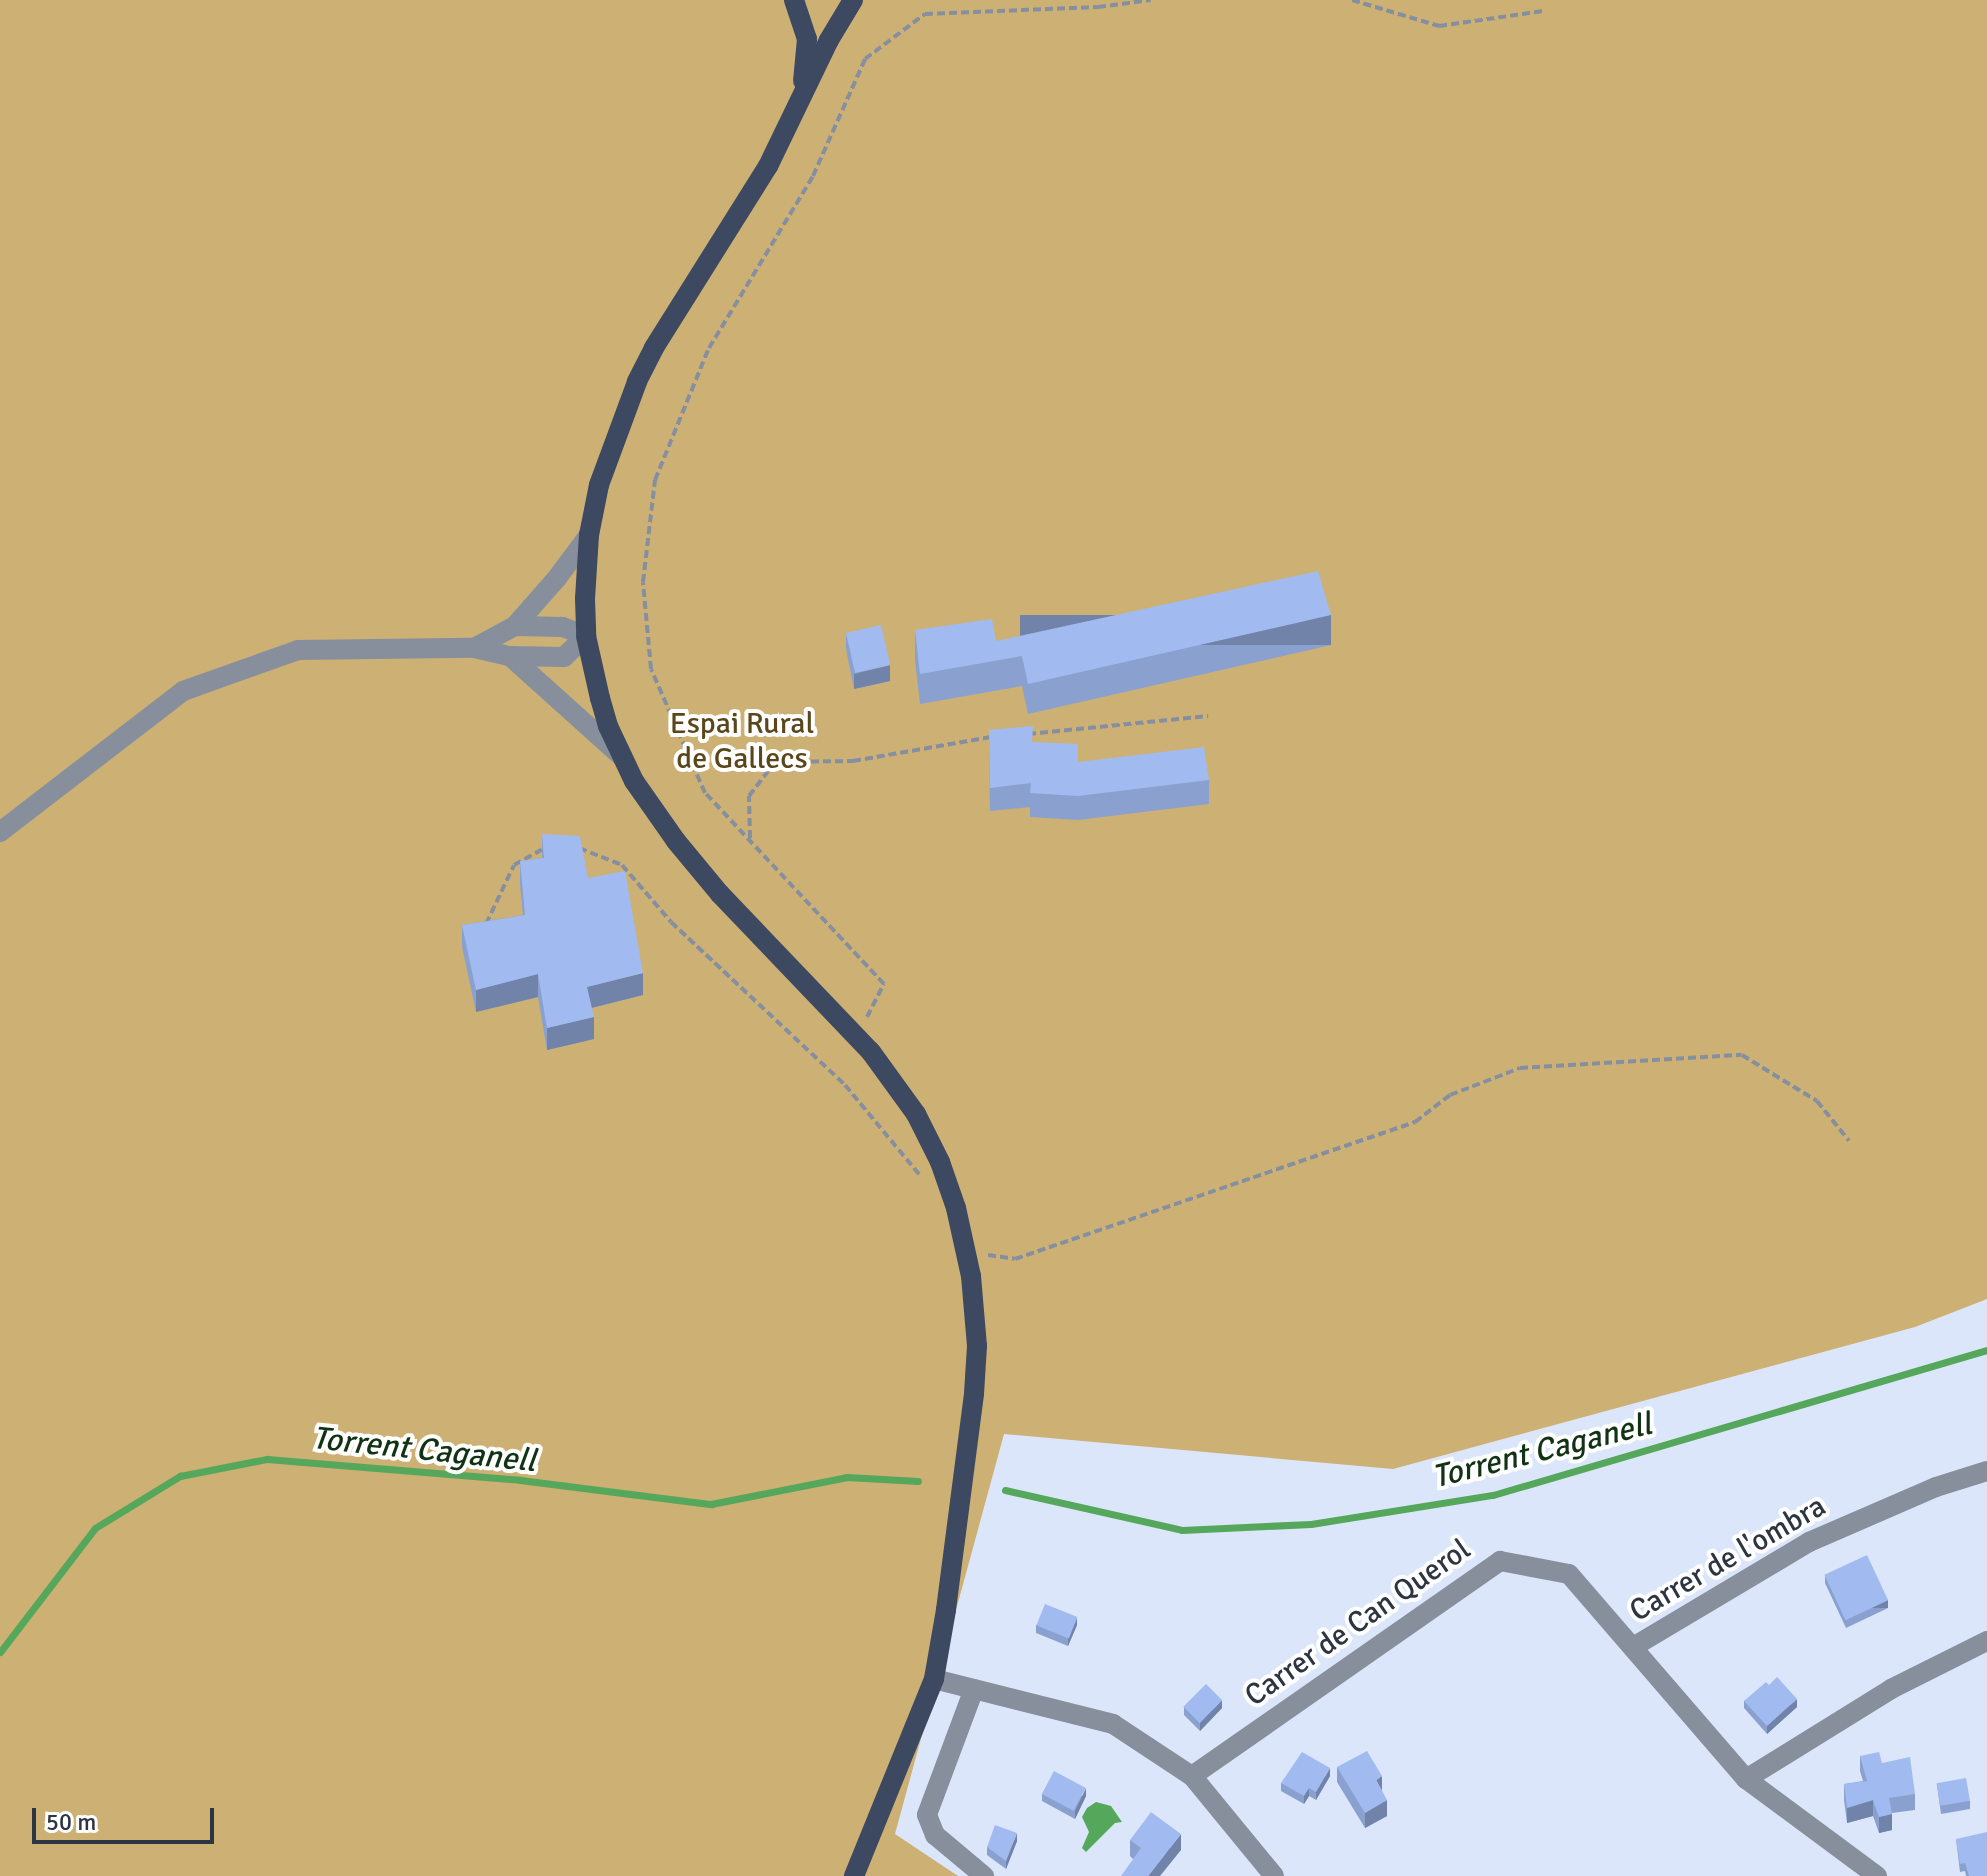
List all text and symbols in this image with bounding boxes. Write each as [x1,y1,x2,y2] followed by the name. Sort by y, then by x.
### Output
[670,706,814,776] park label: Espai Rural de Gallecs
[1428,1405,1656,1497] water label: Torrent Caganell
[310,1419,538,1481] water label: Torrent Caganell
[1624,1488,1832,1630] street label: Carrer de l'ombra
[1238,1532,1478,1714] street label: Carrer de Can Querol
[36,1792,218,1842] scale bar
[46,1807,96,1837] text: 50 m

